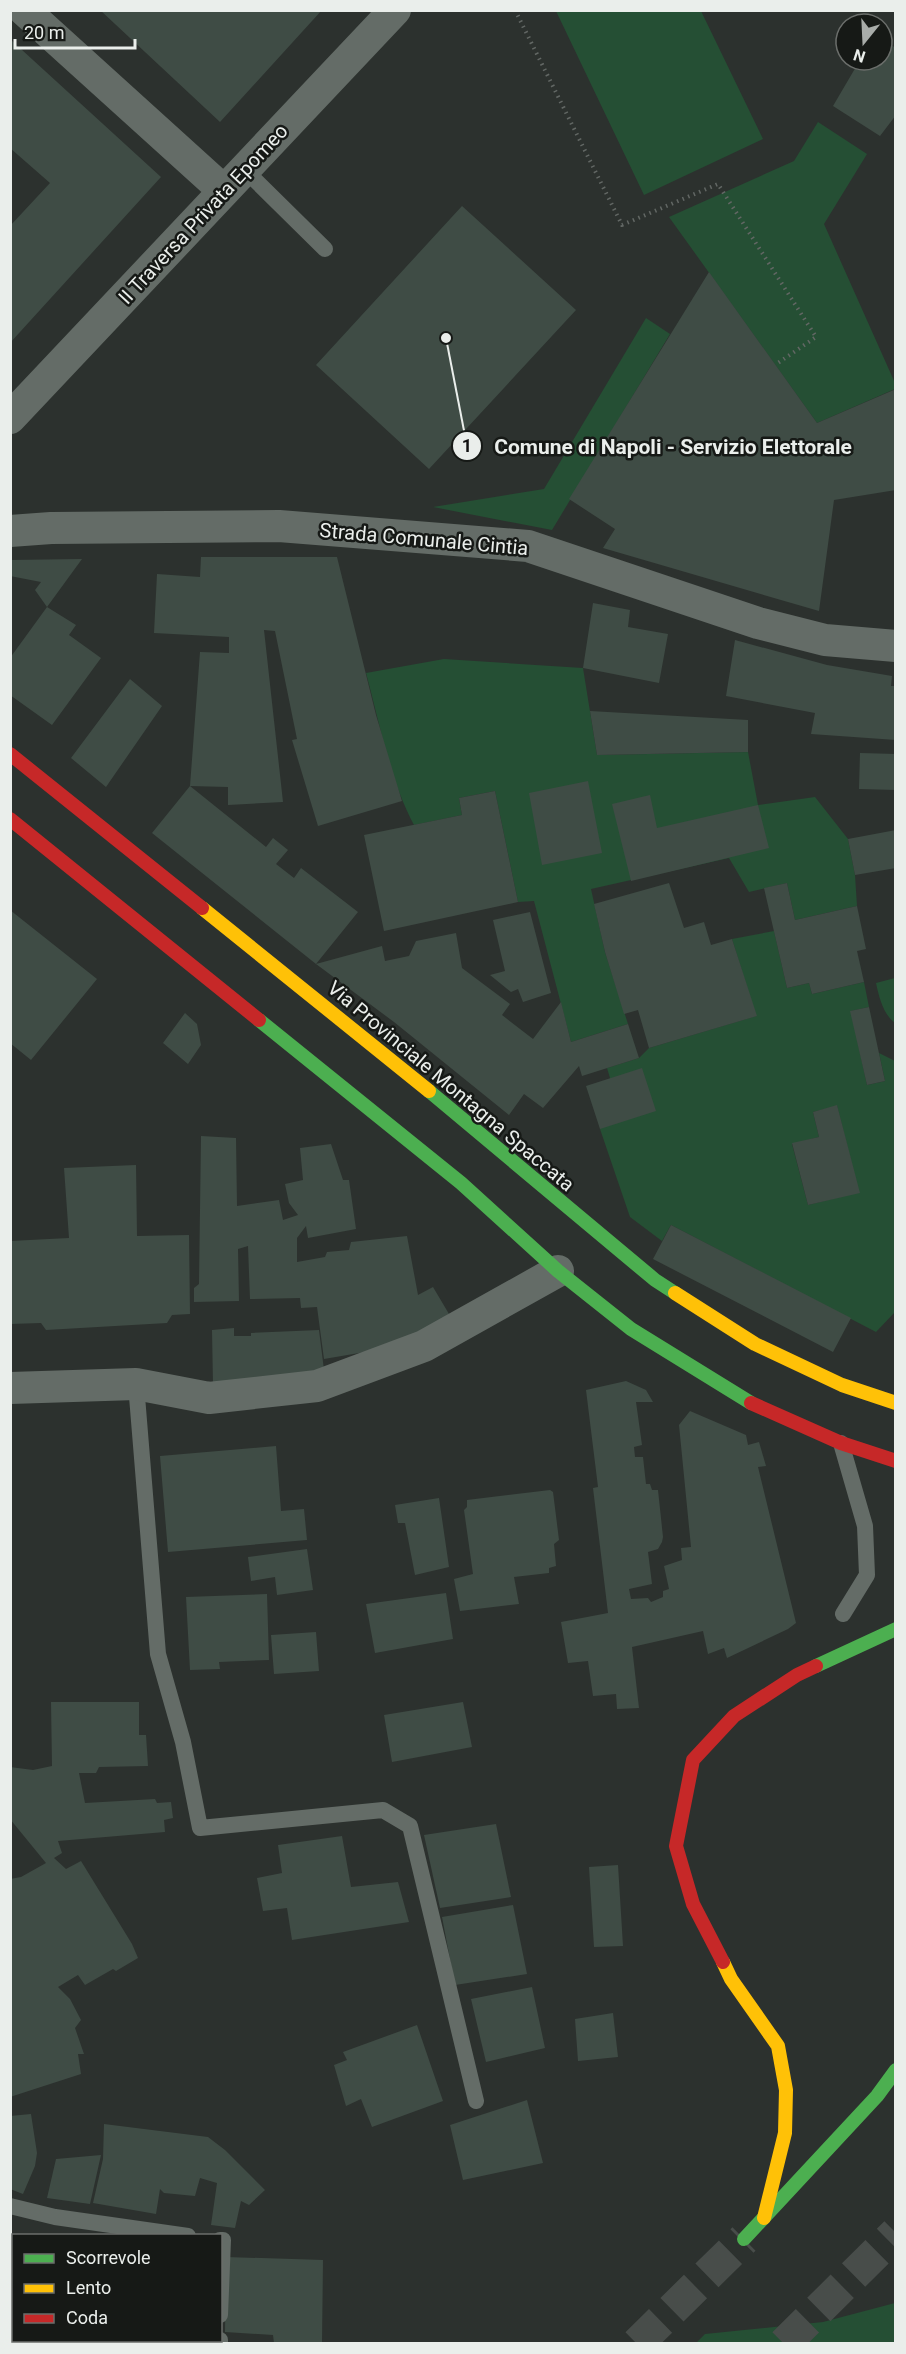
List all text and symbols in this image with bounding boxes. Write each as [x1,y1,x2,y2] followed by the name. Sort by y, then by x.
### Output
[15,12,135,50] scale bar
[834,12,894,72] north arrow
[24,22,64,43] text: 20 m
[851,45,868,67] text: N
[113,119,293,309] street label: II Traversa Privata Epomeo
[452,427,864,466] callout: Comune di Napoli - Servizio Elettorale
[462,435,472,456] text: 1
[494,435,852,459] text: Comune di Napoli - Servizio Elettorale
[319,518,529,560] street label: Strada Comunale Cintia
[323,976,579,1196] street label: Via Provinciale Montagna Spaccata
[12,2234,222,2342] legend
[66,2247,151,2268] text: Scorrevole
[66,2277,111,2298] text: Lento
[66,2307,108,2328] text: Coda

